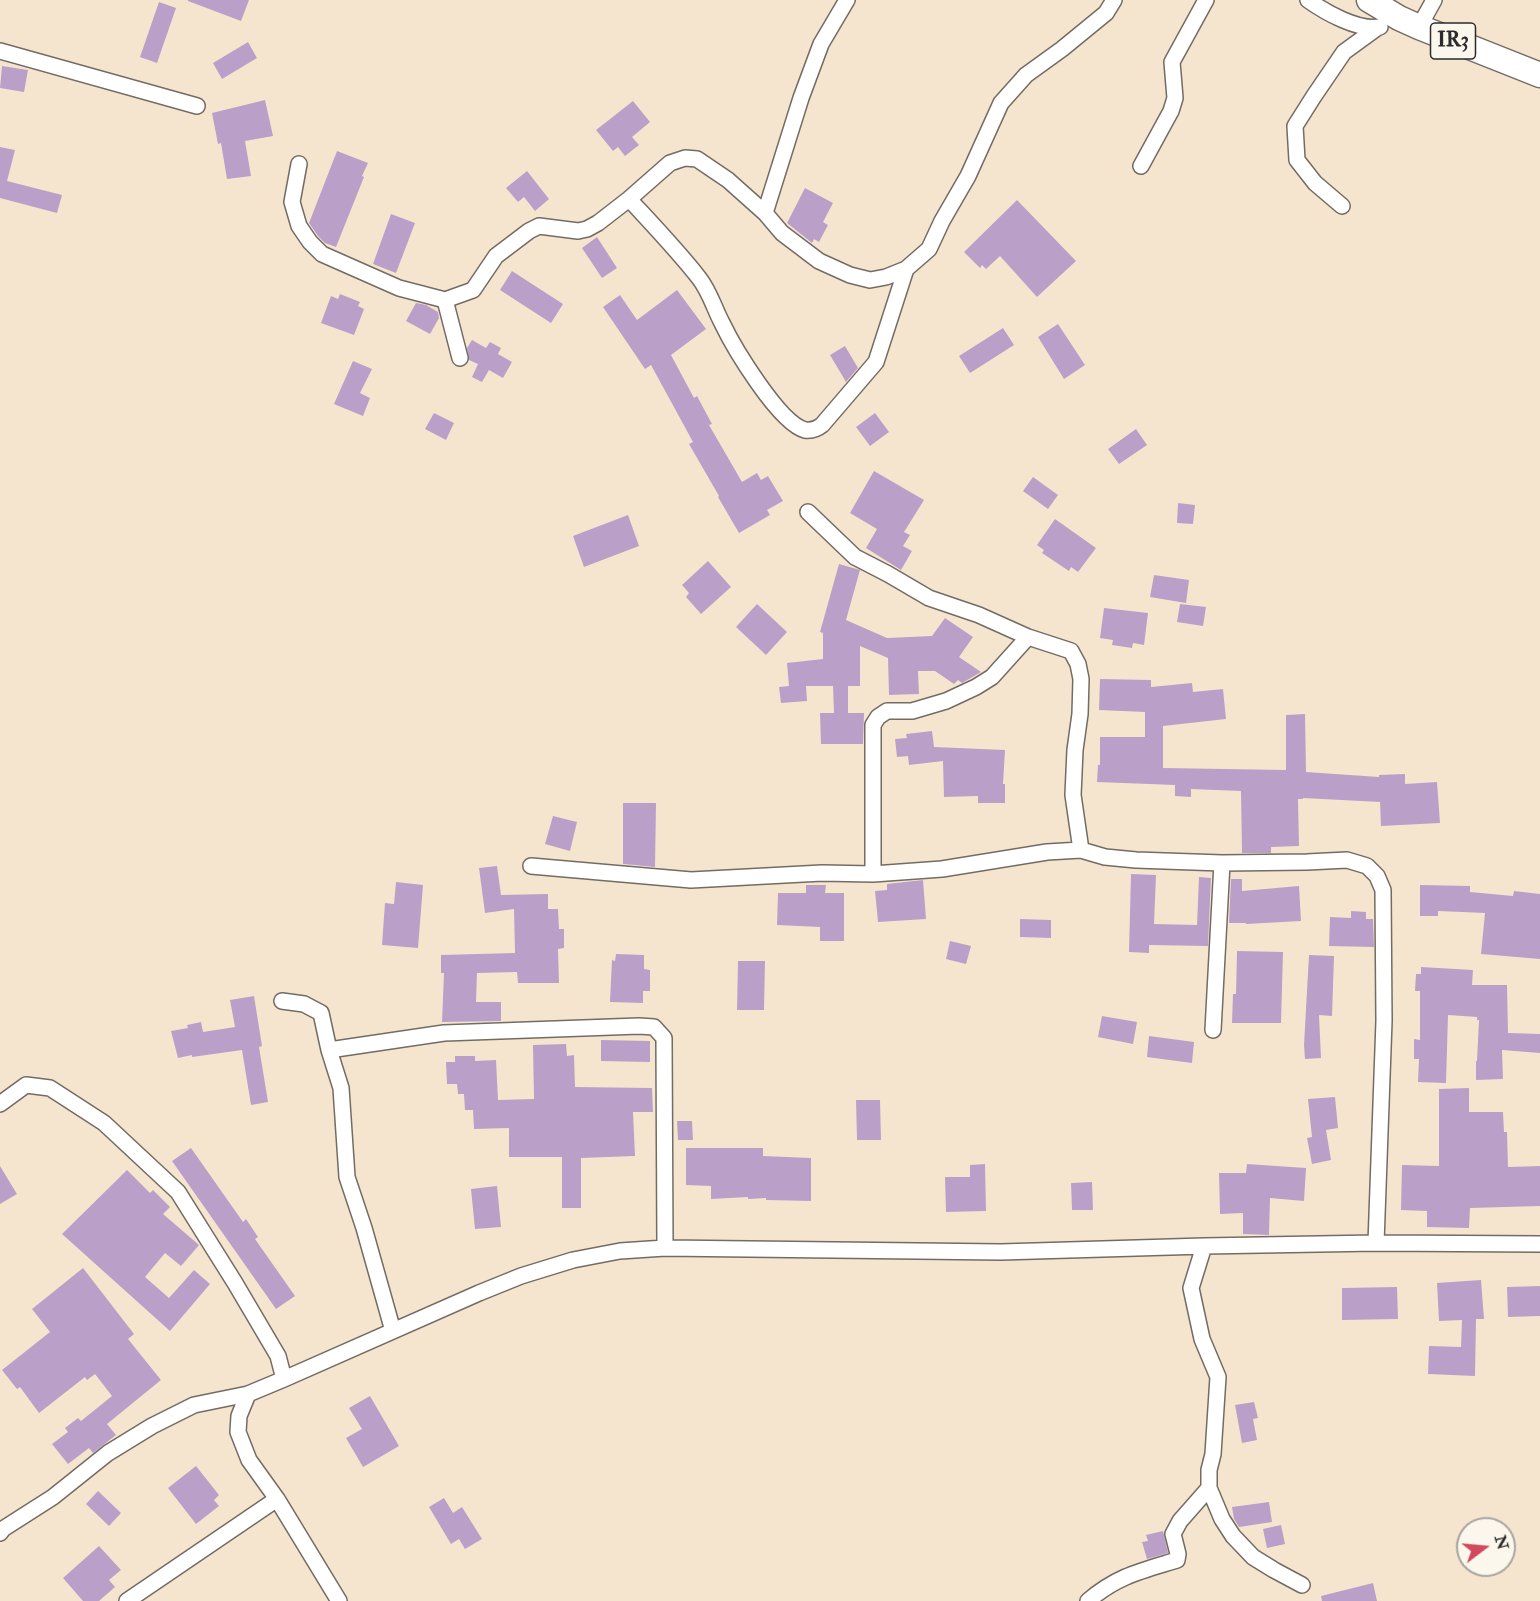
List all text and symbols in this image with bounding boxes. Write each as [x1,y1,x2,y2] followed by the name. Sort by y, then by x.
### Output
[1430,23,1476,59] road number: IR3
[1456,1517,1516,1577] north arrow
[1490,1533,1513,1552] text: N

